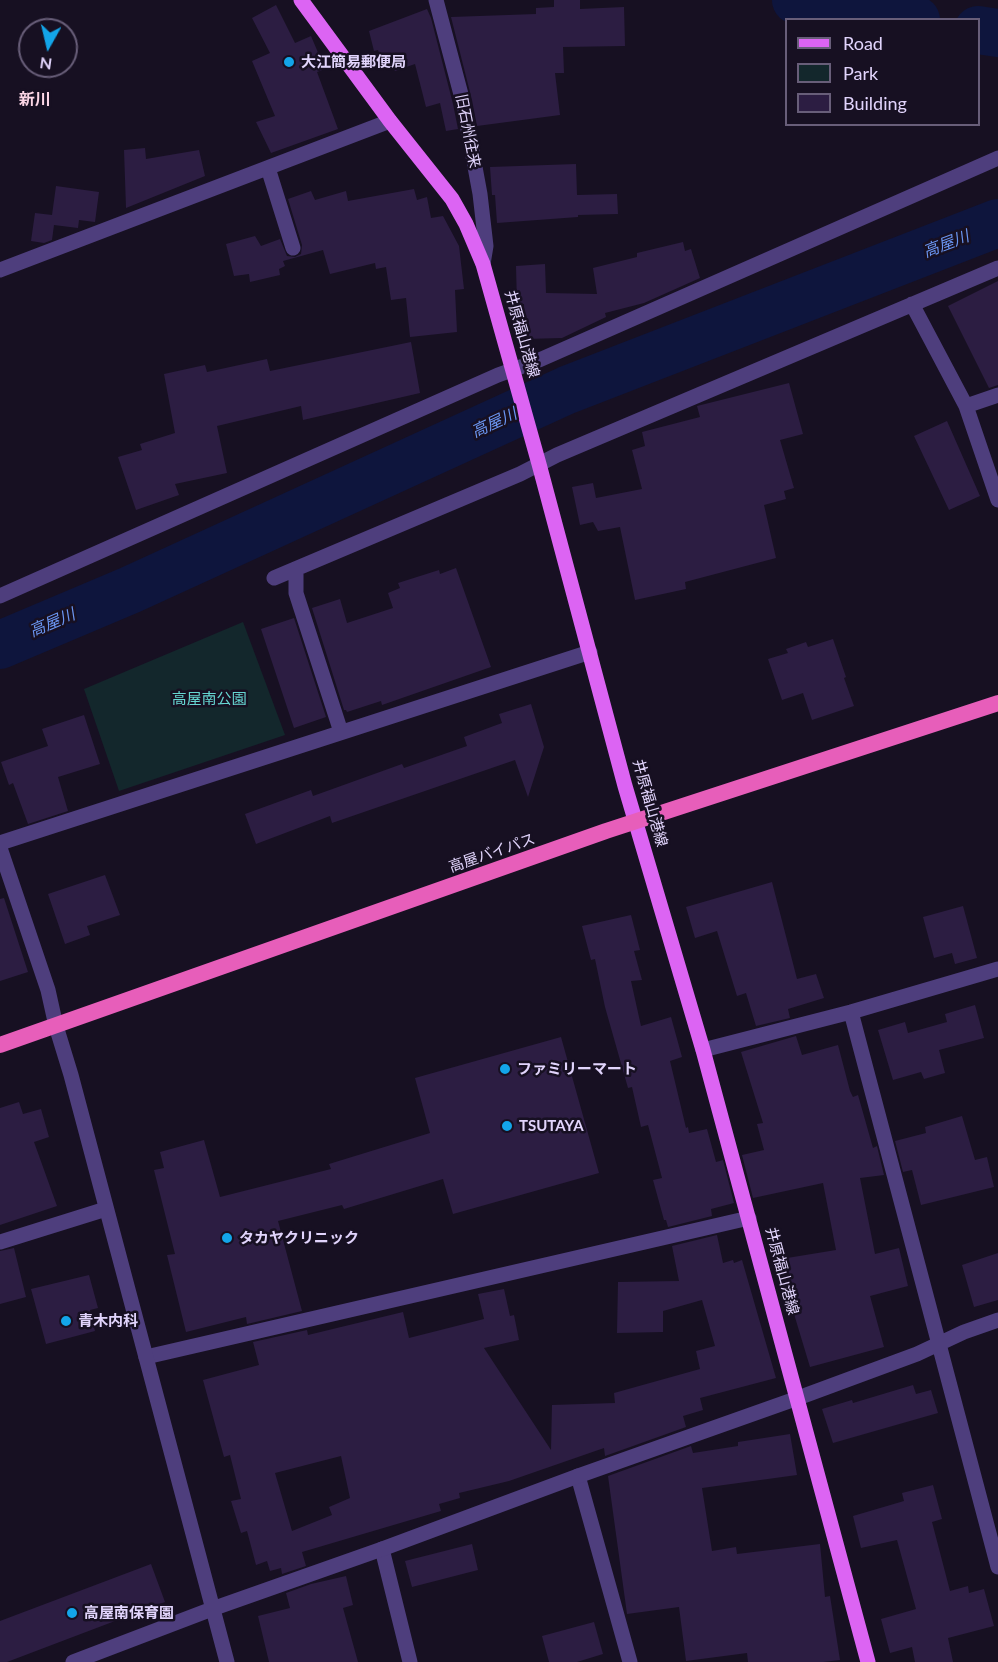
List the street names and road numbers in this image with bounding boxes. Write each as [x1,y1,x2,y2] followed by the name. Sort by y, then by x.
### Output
[452,92,484,170] street label: 旧石州往来
[501,288,543,380] street label: 井原福山港線
[629,757,671,849] street label: 井原福山港線
[447,830,537,876] street label: 高屋バイパス
[762,1225,802,1317] street label: 井原福山港線

